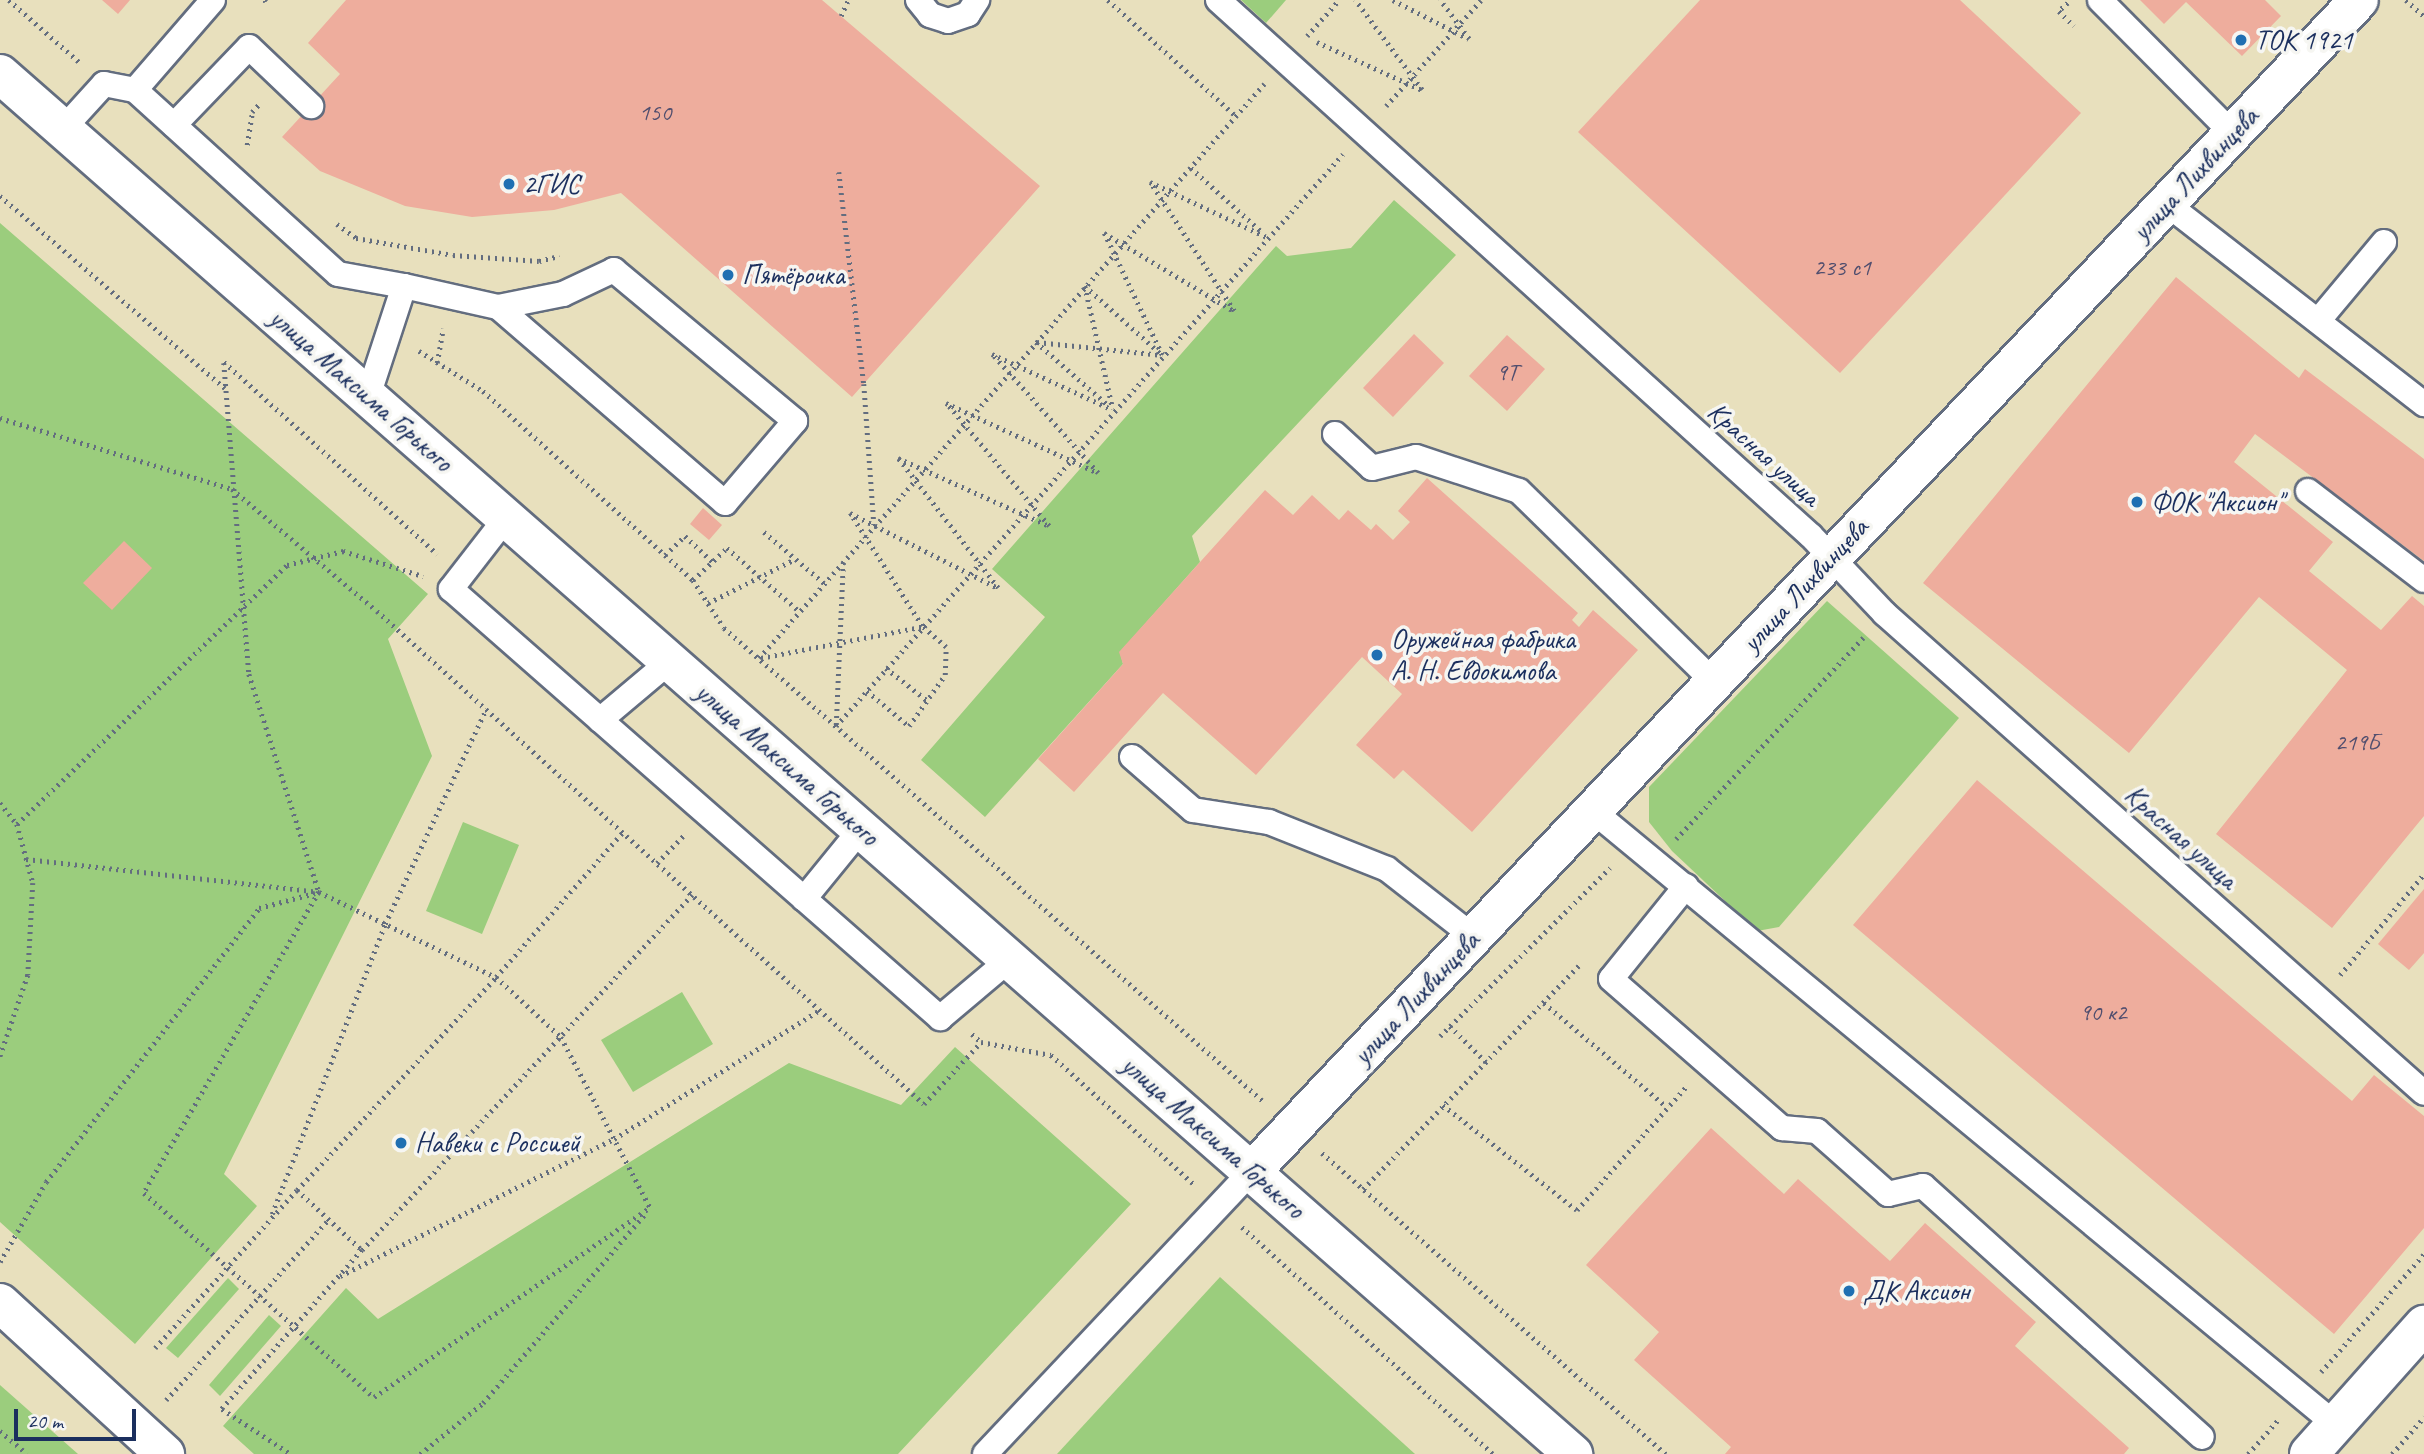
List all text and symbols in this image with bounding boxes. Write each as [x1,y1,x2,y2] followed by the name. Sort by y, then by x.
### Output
[2255,23,2353,57] place label: ТОК 1921
[2233,32,2249,48] marker: ТОК 1921
[639,99,671,127] house number: 150
[2124,100,2266,248] street label: улица Лихвинцева
[523,167,580,201] place label: 2ГИС
[501,176,517,192] marker: 2ГИС
[1813,254,1871,282] house number: 233 с1
[742,258,845,292] place label: Пятёрочка
[720,267,736,283] marker: Пятёрочка
[263,302,459,478] street label: улица Максима Горького
[1496,359,1518,387] house number: 9Т
[1701,395,1827,513] street label: Красная улица
[2151,485,2283,519] place label: ФОК "Аксион"
[2129,494,2145,510] marker: ФОК "Аксион"
[1734,511,1876,659] street label: улица Лихвинцева
[1391,622,1579,688] place label: Оружейная фабрика А. Н. Евдокимова
[1369,647,1385,663] marker: Оружейная фабрика А. Н. Евдокимова
[689,676,885,852] street label: улица Максима Горького
[2335,729,2379,757] house number: 219Б
[2118,778,2244,896] street label: Красная улица
[1345,924,1487,1072] street label: улица Лихвинцева
[2079,999,2127,1027] house number: 90 к2
[1115,1049,1311,1225] street label: улица Максима Горького
[415,1126,579,1160] place label: Навеки с Россией
[393,1135,409,1151] marker: Навеки с Россией
[1863,1274,1970,1308] place label: ДК Аксион
[1841,1283,1857,1299] marker: ДК Аксион
[18,1394,140,1438] scale bar
[27,1408,63,1434] text: 20 m

